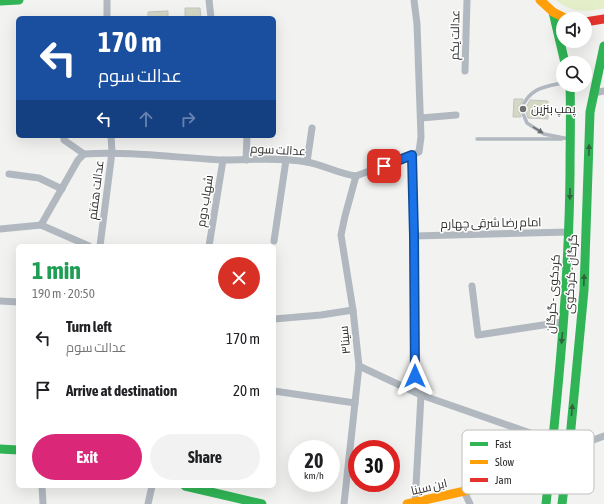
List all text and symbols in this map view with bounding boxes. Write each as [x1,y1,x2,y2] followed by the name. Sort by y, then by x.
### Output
[448,10,463,60] street label: عدالت یکم
[556,12,592,92] map controls
[556,12,592,48] button: sound
[98,26,161,58] text: 170 m
[32,32,84,84] icon: left
[556,56,592,92] button: search
[98,65,182,86] text: عدالت سوم
[531,102,576,118] place label: پمپ بنزین
[518,104,528,114] marker: پمپ بنزین
[93,108,115,130] icon: left
[135,108,157,130] icon: ahead
[177,108,199,130] icon: right
[532,127,544,134] one-way arrow
[250,142,306,159] street label: عدالت سوم
[585,144,592,156] one-way arrow
[367,149,401,183] pin
[373,155,395,177] icon: arrive
[85,159,108,221] street label: عدالت هفتم
[194,174,217,228] street label: شهاب دوم
[566,188,573,200] one-way arrow
[440,215,542,233] street label: امام رضا شرقی چهارم
[562,234,580,314] street label: گرگان - کردکوی
[543,254,563,334] street label: کردکوی - گرگان
[32,257,81,284] text: 1 min
[218,257,260,299] button: close
[581,273,587,286] one-way arrow
[32,286,95,301] text: 190 m · 20:50
[66,318,112,335] text: Turn left
[337,325,353,355] street label: سینا۳
[32,327,54,349] icon: left
[226,330,260,347] text: 170 m
[558,332,565,344] one-way arrow
[66,340,127,355] text: عدالت سوم
[394,355,436,397] position arrow
[32,379,54,401] icon: arrive
[66,382,177,399] text: Arrive at destination
[233,382,260,399] text: 20 m
[569,404,576,416] one-way arrow
[462,430,594,494] legend
[32,434,142,480] button: Exit
[150,434,260,480] button: Share
[495,438,511,450] text: Fast
[348,440,400,492] speed limit sign: 30
[305,449,323,472] text: 20
[495,456,514,468] text: Slow
[304,470,324,481] text: km/h
[495,474,512,486] text: Jam
[409,476,449,498] street label: ابن سینا

